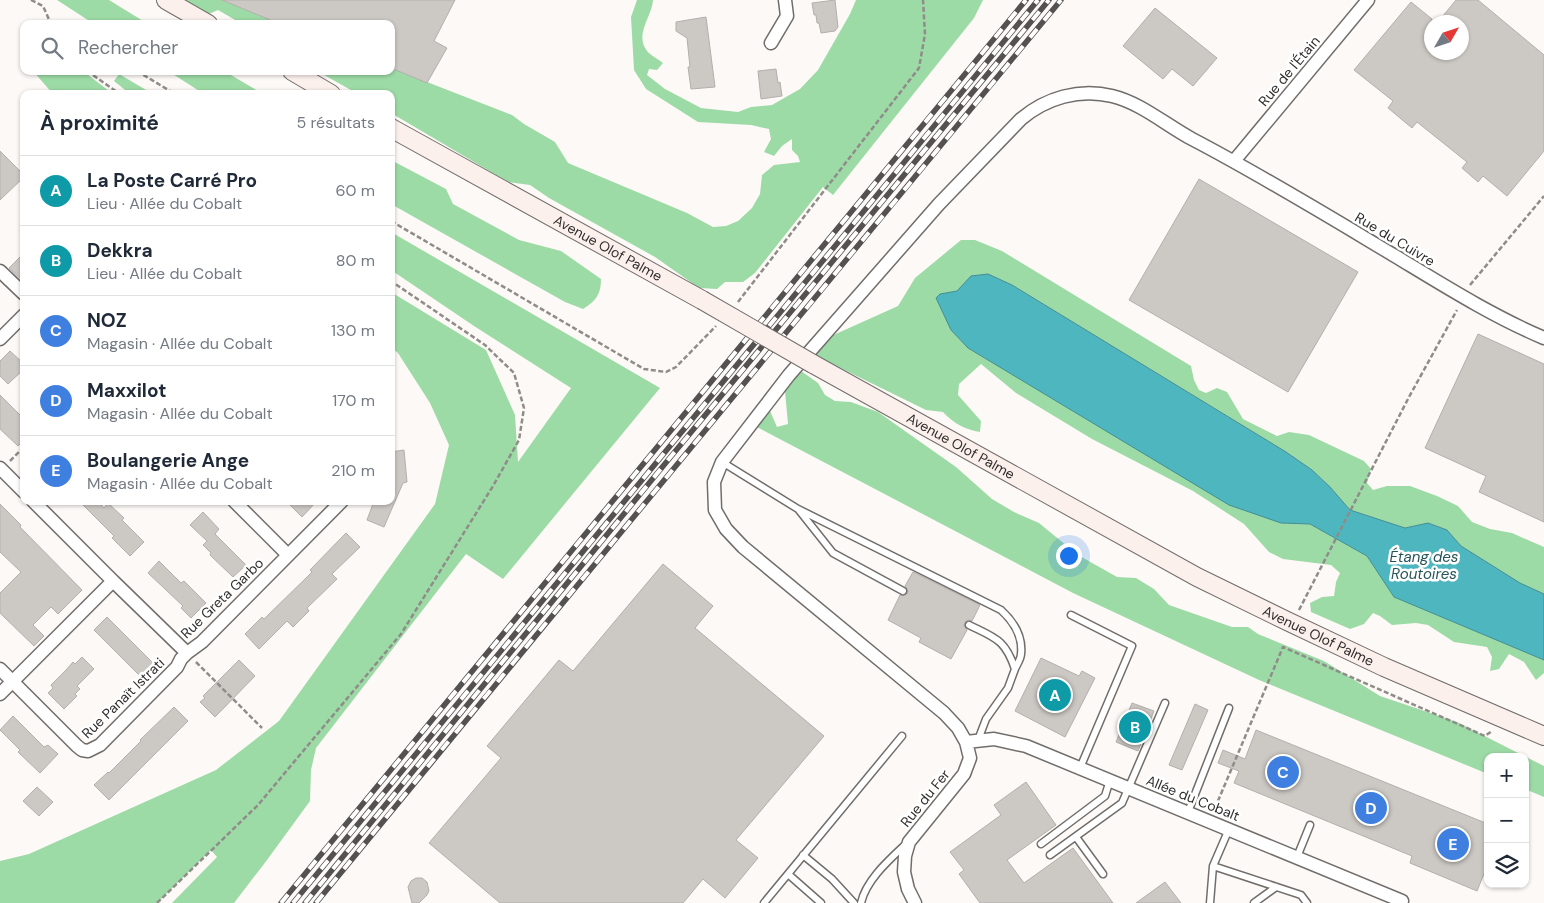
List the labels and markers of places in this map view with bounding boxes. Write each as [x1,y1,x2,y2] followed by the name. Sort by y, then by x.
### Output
[1039,676,1071,714] pin: A
[1119,708,1151,746] pin: B
[1267,753,1299,791] pin: C
[1355,789,1387,827] pin: D
[1437,825,1469,863] pin: E

